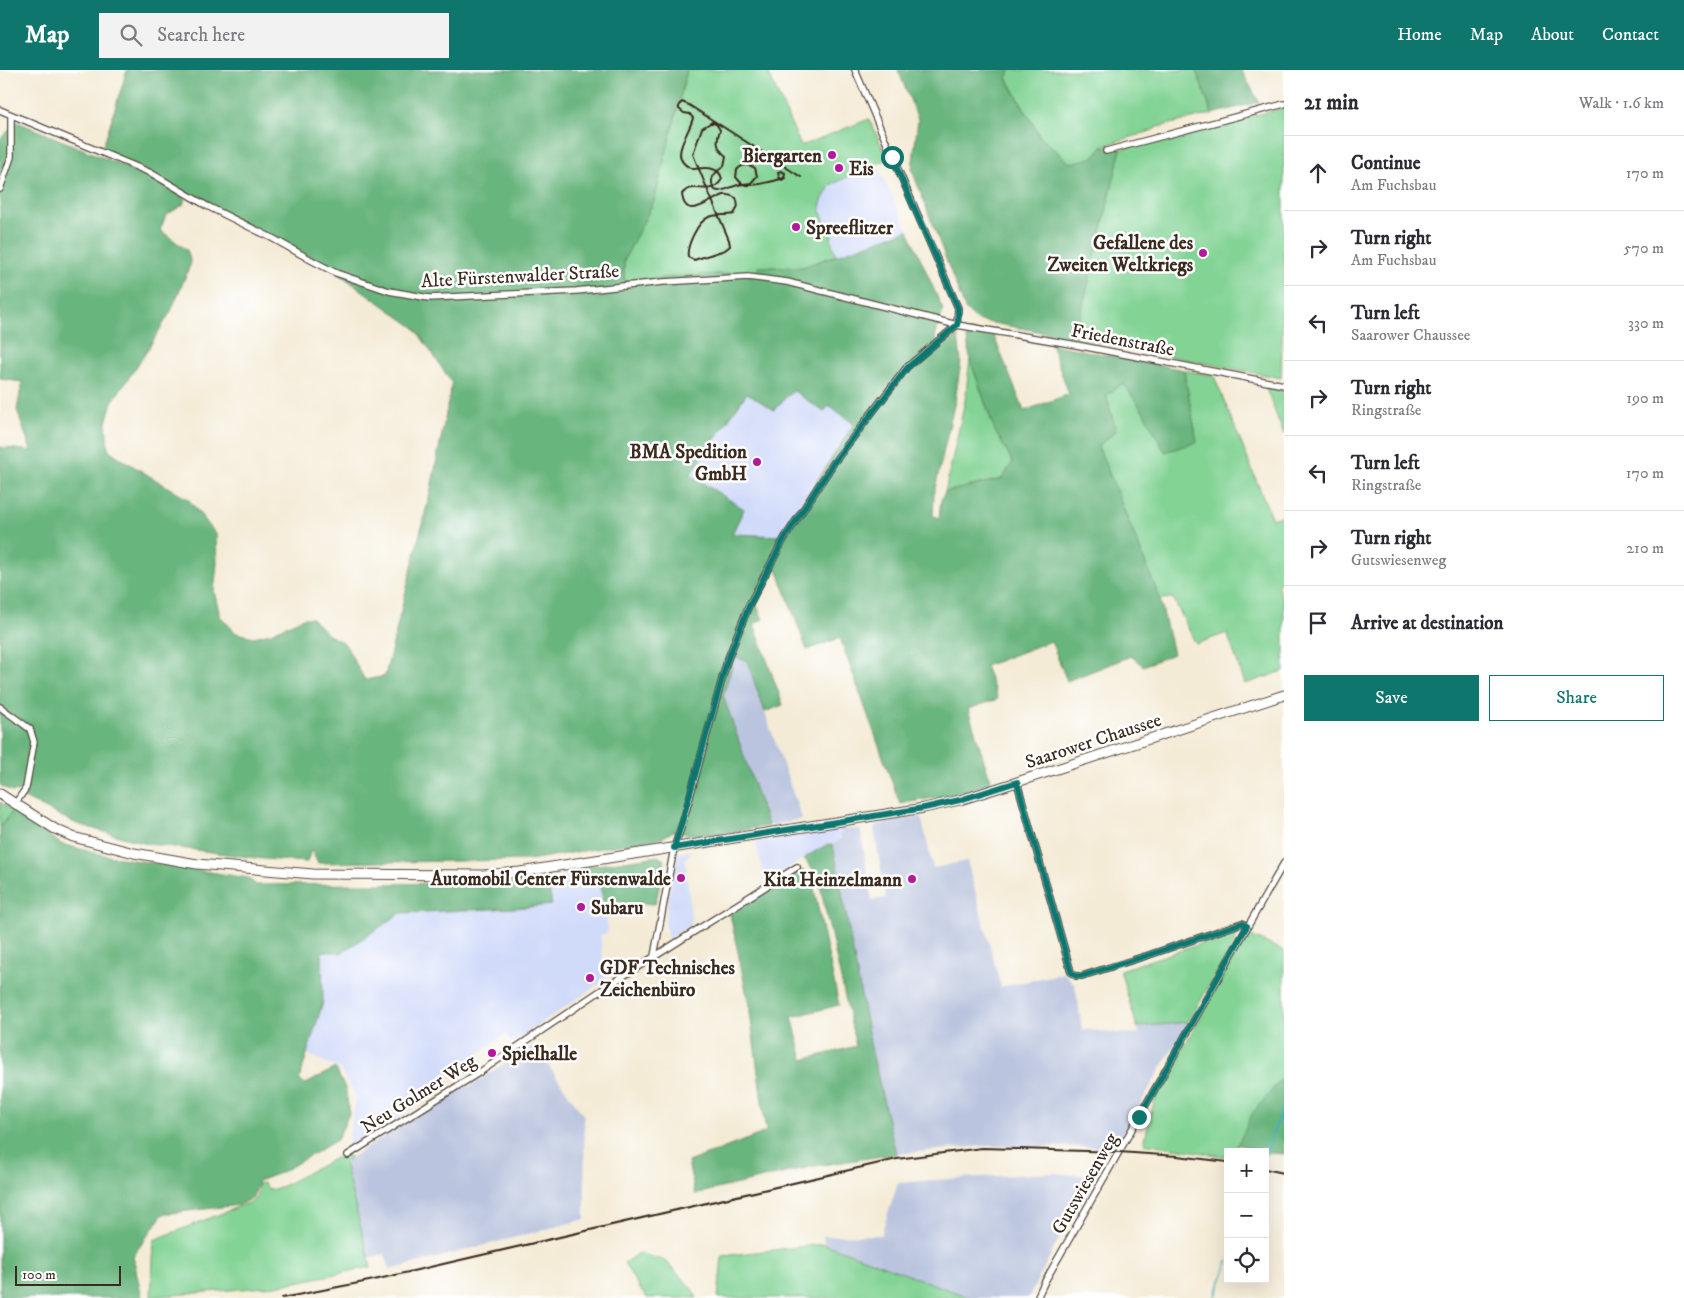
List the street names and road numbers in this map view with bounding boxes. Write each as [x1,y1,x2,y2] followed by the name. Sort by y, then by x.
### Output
[420,260,620,293] street label: Alte Fürstenwalder Straße
[1069,319,1176,362] street label: Friedenstraße
[1022,709,1165,774] street label: Saarower Chaussee
[357,1049,481,1139] street label: Neu Golmer Weg
[1047,1128,1124,1238] street label: Gutswiesenweg

